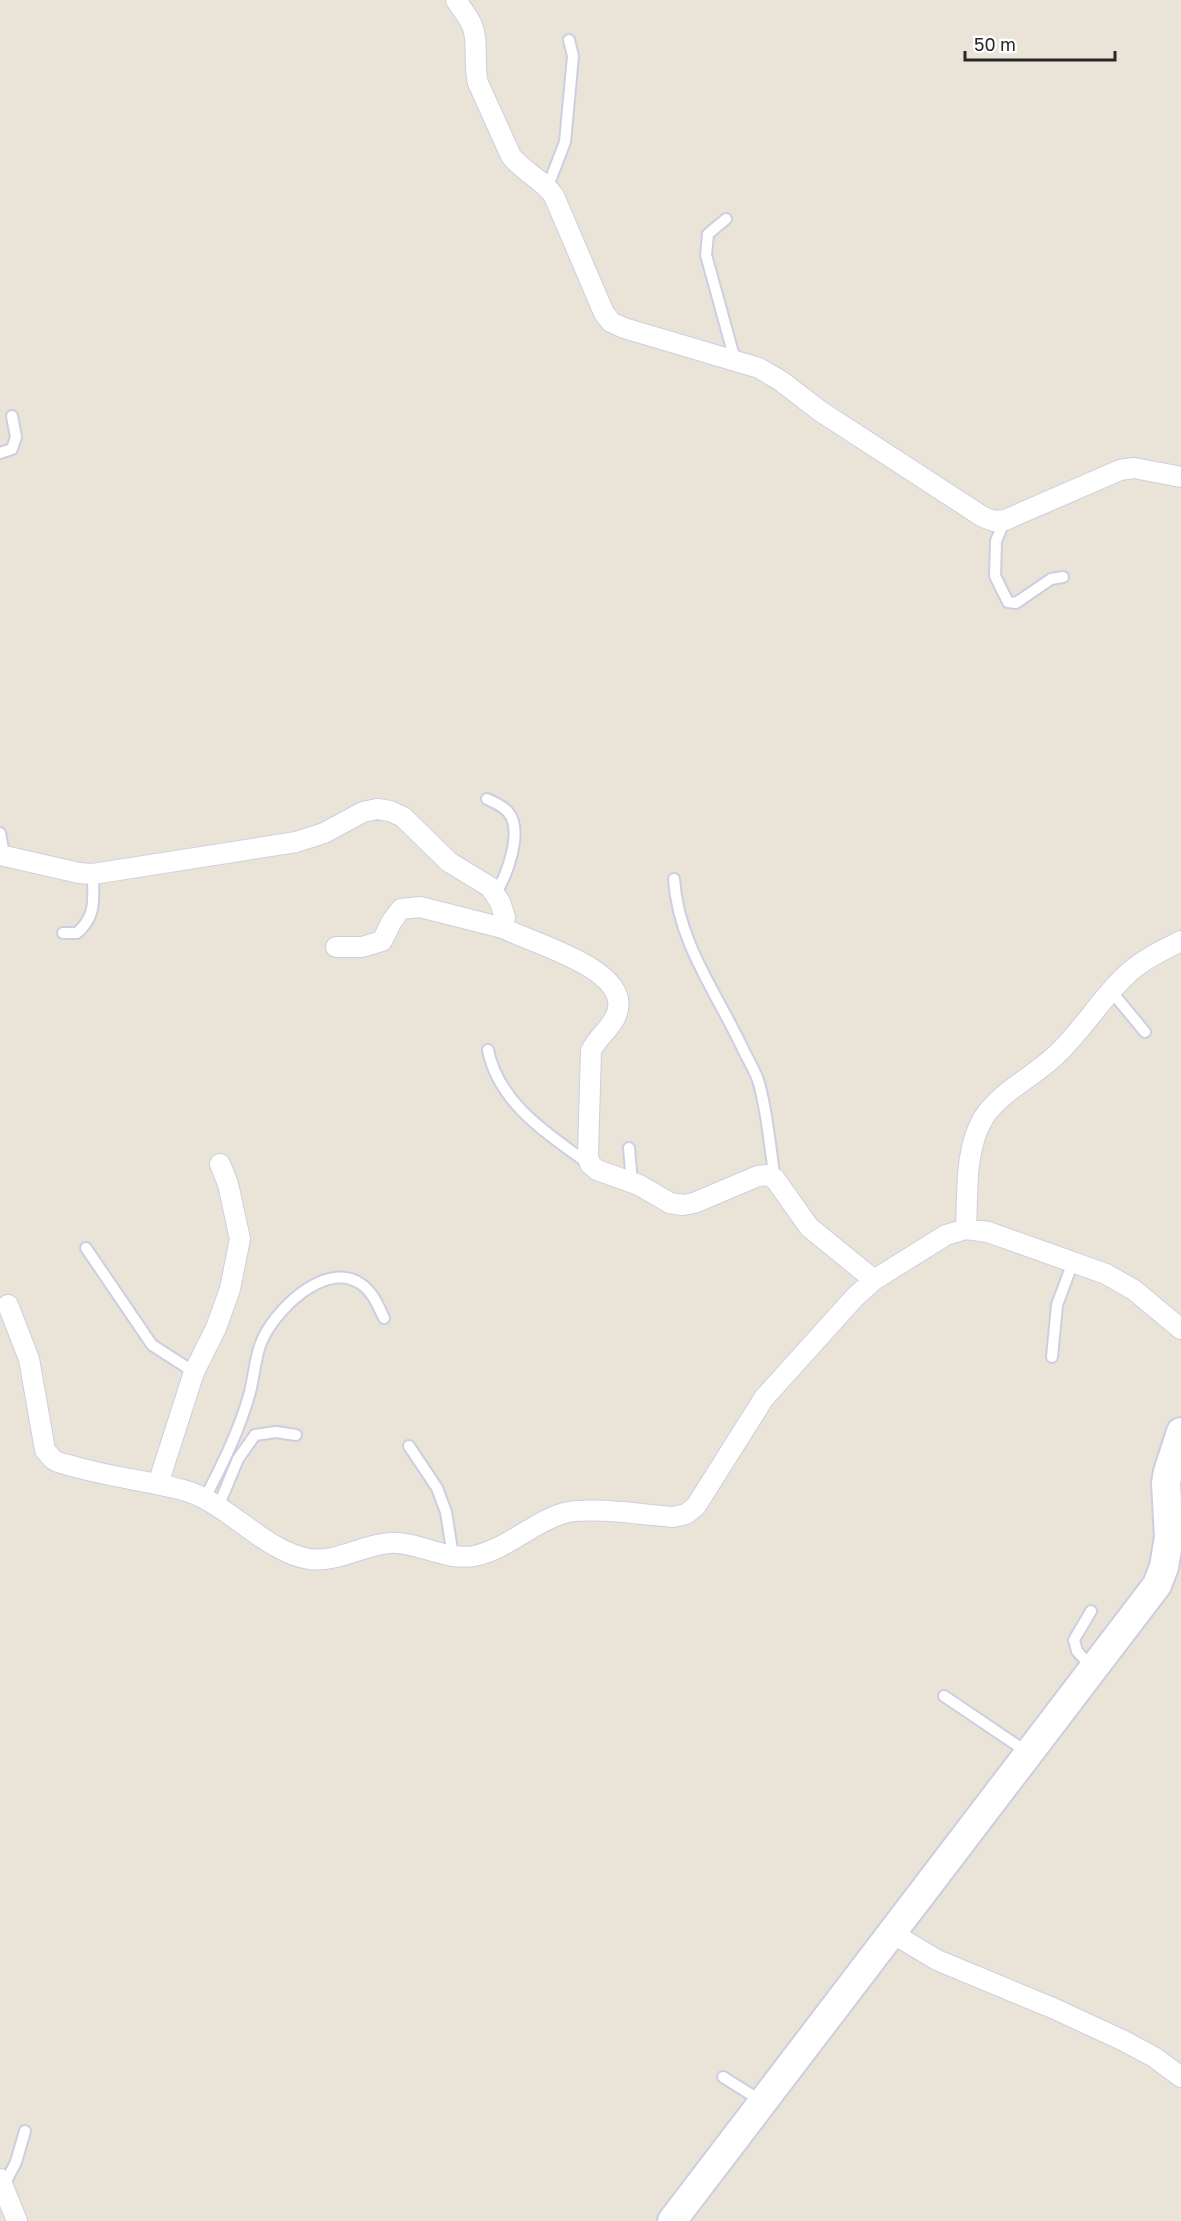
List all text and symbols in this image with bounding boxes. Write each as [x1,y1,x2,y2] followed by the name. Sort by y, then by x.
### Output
[965,24,1115,62] scale bar
[974,33,1016,55] text: 50 m

